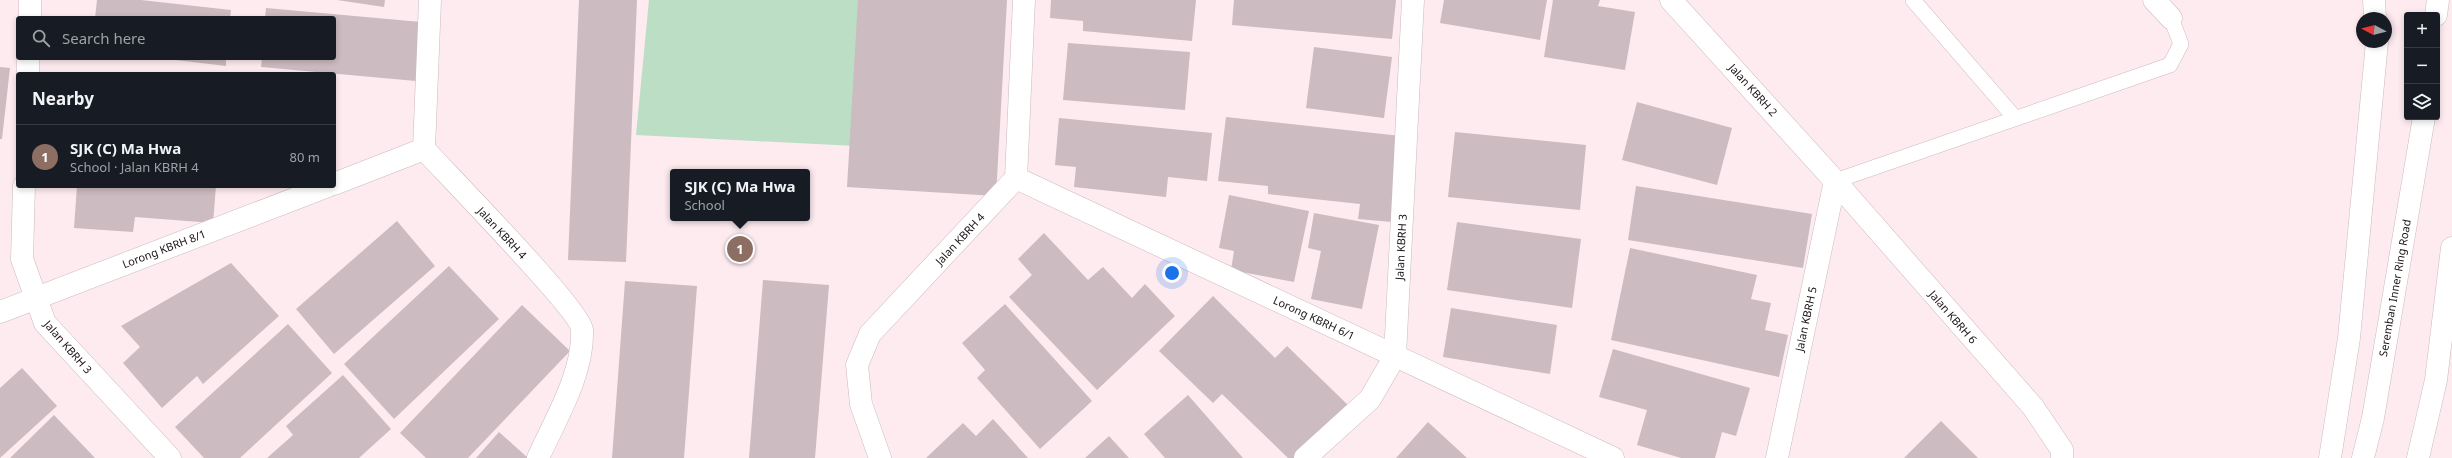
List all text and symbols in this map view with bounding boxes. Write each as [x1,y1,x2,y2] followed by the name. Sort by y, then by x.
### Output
[2356,12,2392,48] north arrow
[2404,12,2440,120] map controls
[2404,12,2440,48] button: +
[16,16,336,60] search box
[30,27,52,49] icon: search
[62,28,145,48] text: Search here
[2404,48,2440,84] button: −
[1725,59,1781,119] street label: Jalan KBRH 2
[2404,84,2440,120] button: layers
[32,87,94,110] text: Nearby
[70,138,181,158] text: SJK (C) Ma Hwa
[41,148,49,166] text: 1
[290,148,320,166] text: 80 m
[70,158,199,176] text: School · Jalan KBRH 4
[670,169,810,221] popup
[684,176,796,196] text: SJK (C) Ma Hwa
[684,196,725,214] text: School
[474,203,531,262] street label: Jalan KBRH 4
[931,209,988,269] street label: Jalan KBRH 4
[1391,214,1410,281] street label: Jalan KBRH 3
[2375,218,2414,358] street label: Seremban Inner Ring Road
[120,226,208,271] street label: Lorong KBRH 8/1
[727,234,753,264] pin: 1
[1162,263,1182,283] your location
[1791,285,1820,354] street label: Jalan KBRH 5
[1925,286,1981,346] street label: Jalan KBRH 6
[1271,292,1357,343] street label: Lorong KBRH 6/1
[40,316,96,376] street label: Jalan KBRH 3

